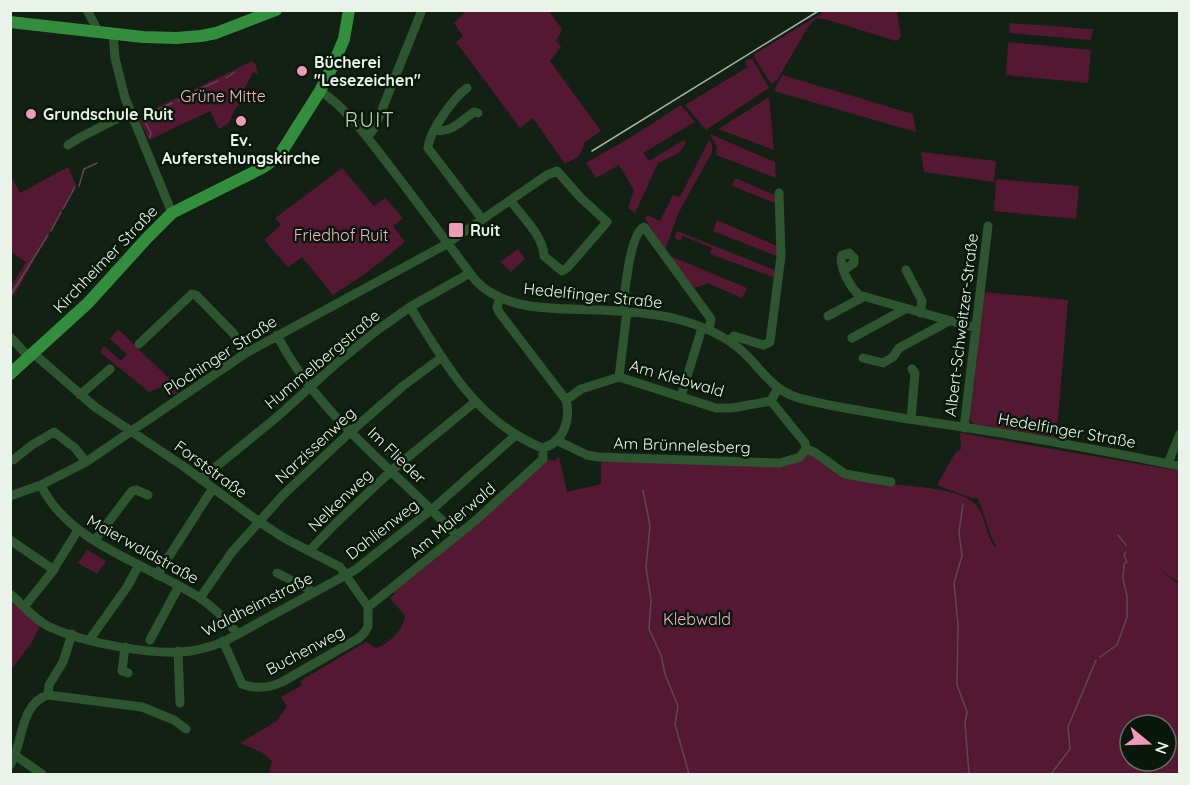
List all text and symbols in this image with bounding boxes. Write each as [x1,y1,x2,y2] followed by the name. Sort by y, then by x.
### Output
[314,52,421,90] place label: Bücherei "Lesezeichen"
[295,64,309,78] marker: Bücherei "Lesezeichen"
[180,86,266,106] park label: Grüne Mitte
[43,104,173,124] place label: Grundschule Ruit
[24,107,38,121] marker: Grundschule Ruit
[345,107,395,132] district label: RUIT
[234,114,248,128] marker: Ev. Auferstehungskirche
[162,130,320,168] place label: Ev. Auferstehungskirche
[49,201,161,317] street label: Kirchheimer Straße
[470,220,501,240] place label: Ruit
[447,221,465,239] marker: Ruit
[294,225,388,245] park label: Friedhof Ruit
[940,232,982,418] street label: Albert-Schweitzer-Straße
[523,278,663,312] street label: Hedelfinger Straße
[260,305,384,413] street label: Hummelbergstraße
[160,311,280,399] street label: Plochinger Straße
[627,355,727,401] street label: Am Klebwald
[271,403,359,487] street label: Narzissenweg
[997,408,1137,452] street label: Hedelfinger Straße
[364,422,430,488] street label: Im Flieder
[613,433,751,457] street label: Am Brünnelesberg
[171,436,251,502] street label: Forststraße
[304,464,376,536] street label: Nelkenweg
[405,478,499,562] street label: Am Maierwald
[342,494,422,564] street label: Dahlienweg
[84,510,202,588] street label: Maierwaldstraße
[198,567,316,641] street label: Waldheimstraße
[663,609,731,629] park label: Klebwald
[262,621,348,679] street label: Buchenweg
[1118,713,1178,773] north arrow
[1151,739,1174,757] text: N

